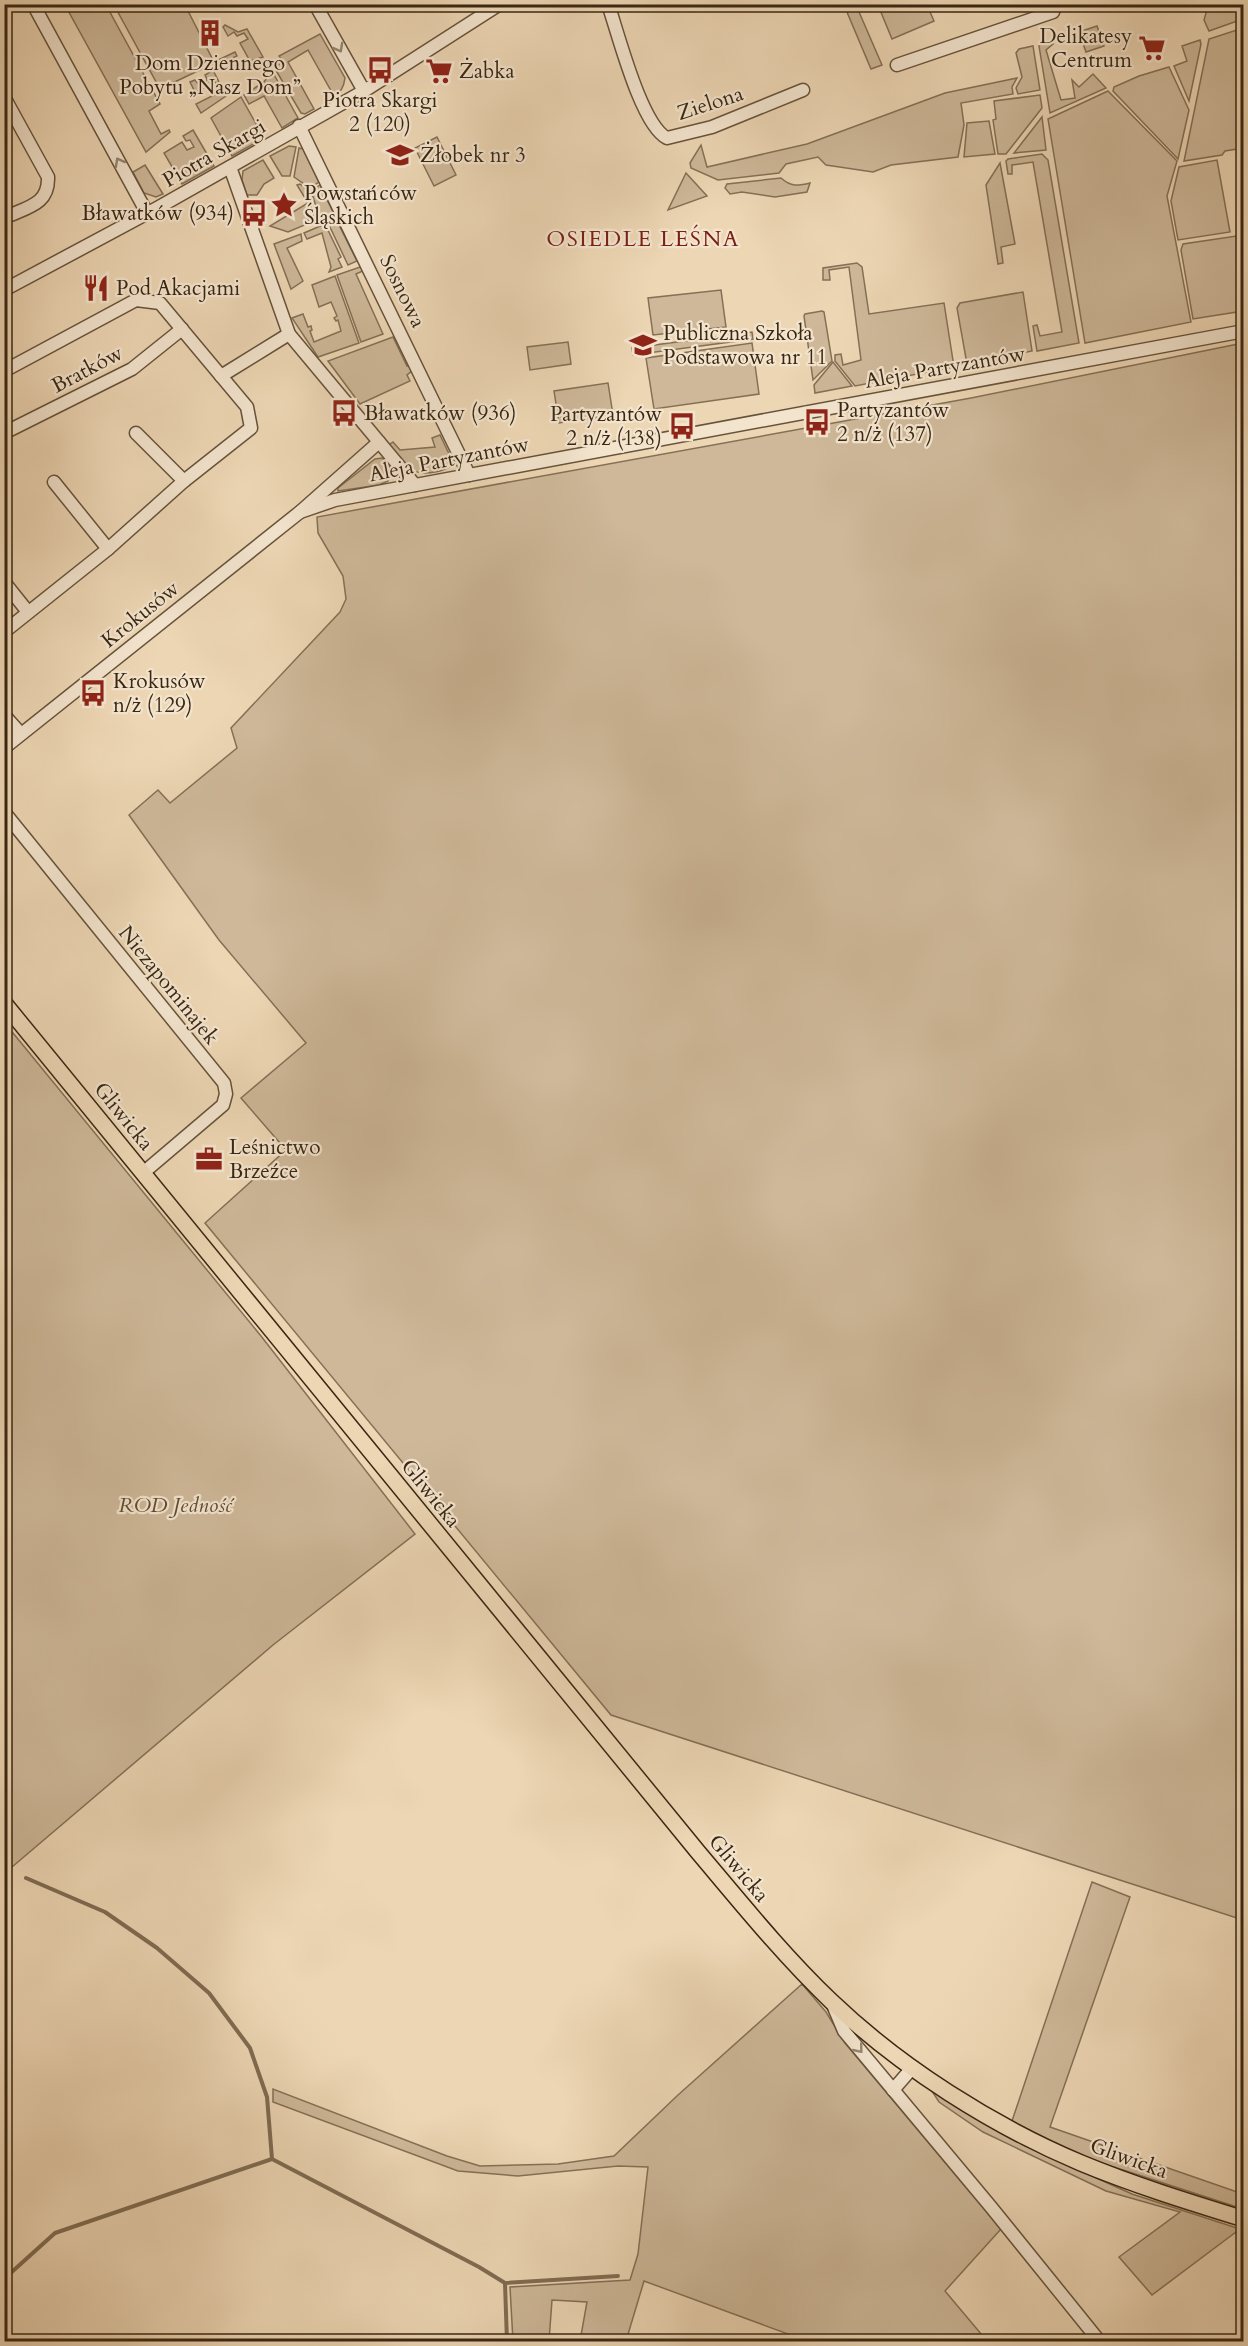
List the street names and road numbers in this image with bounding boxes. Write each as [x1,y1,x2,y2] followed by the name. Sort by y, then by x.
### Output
[673,79,747,128] street label: Zielona
[157,112,271,195] street label: Piotra Skargi
[372,250,433,333] street label: Sosnowa
[46,338,128,400] street label: Bratków
[863,339,1028,396] street label: Aleja Partyzantów
[367,430,532,489] street label: Aleja Partyzantów
[95,574,186,655] street label: Krokusów
[111,920,226,1052] street label: Niezapominajek
[87,1076,160,1157] street label: Gliwicka
[394,1453,467,1534] street label: Gliwicka
[702,1828,776,1908] street label: Gliwicka
[1086,2131,1172,2186] street label: Gliwicka

